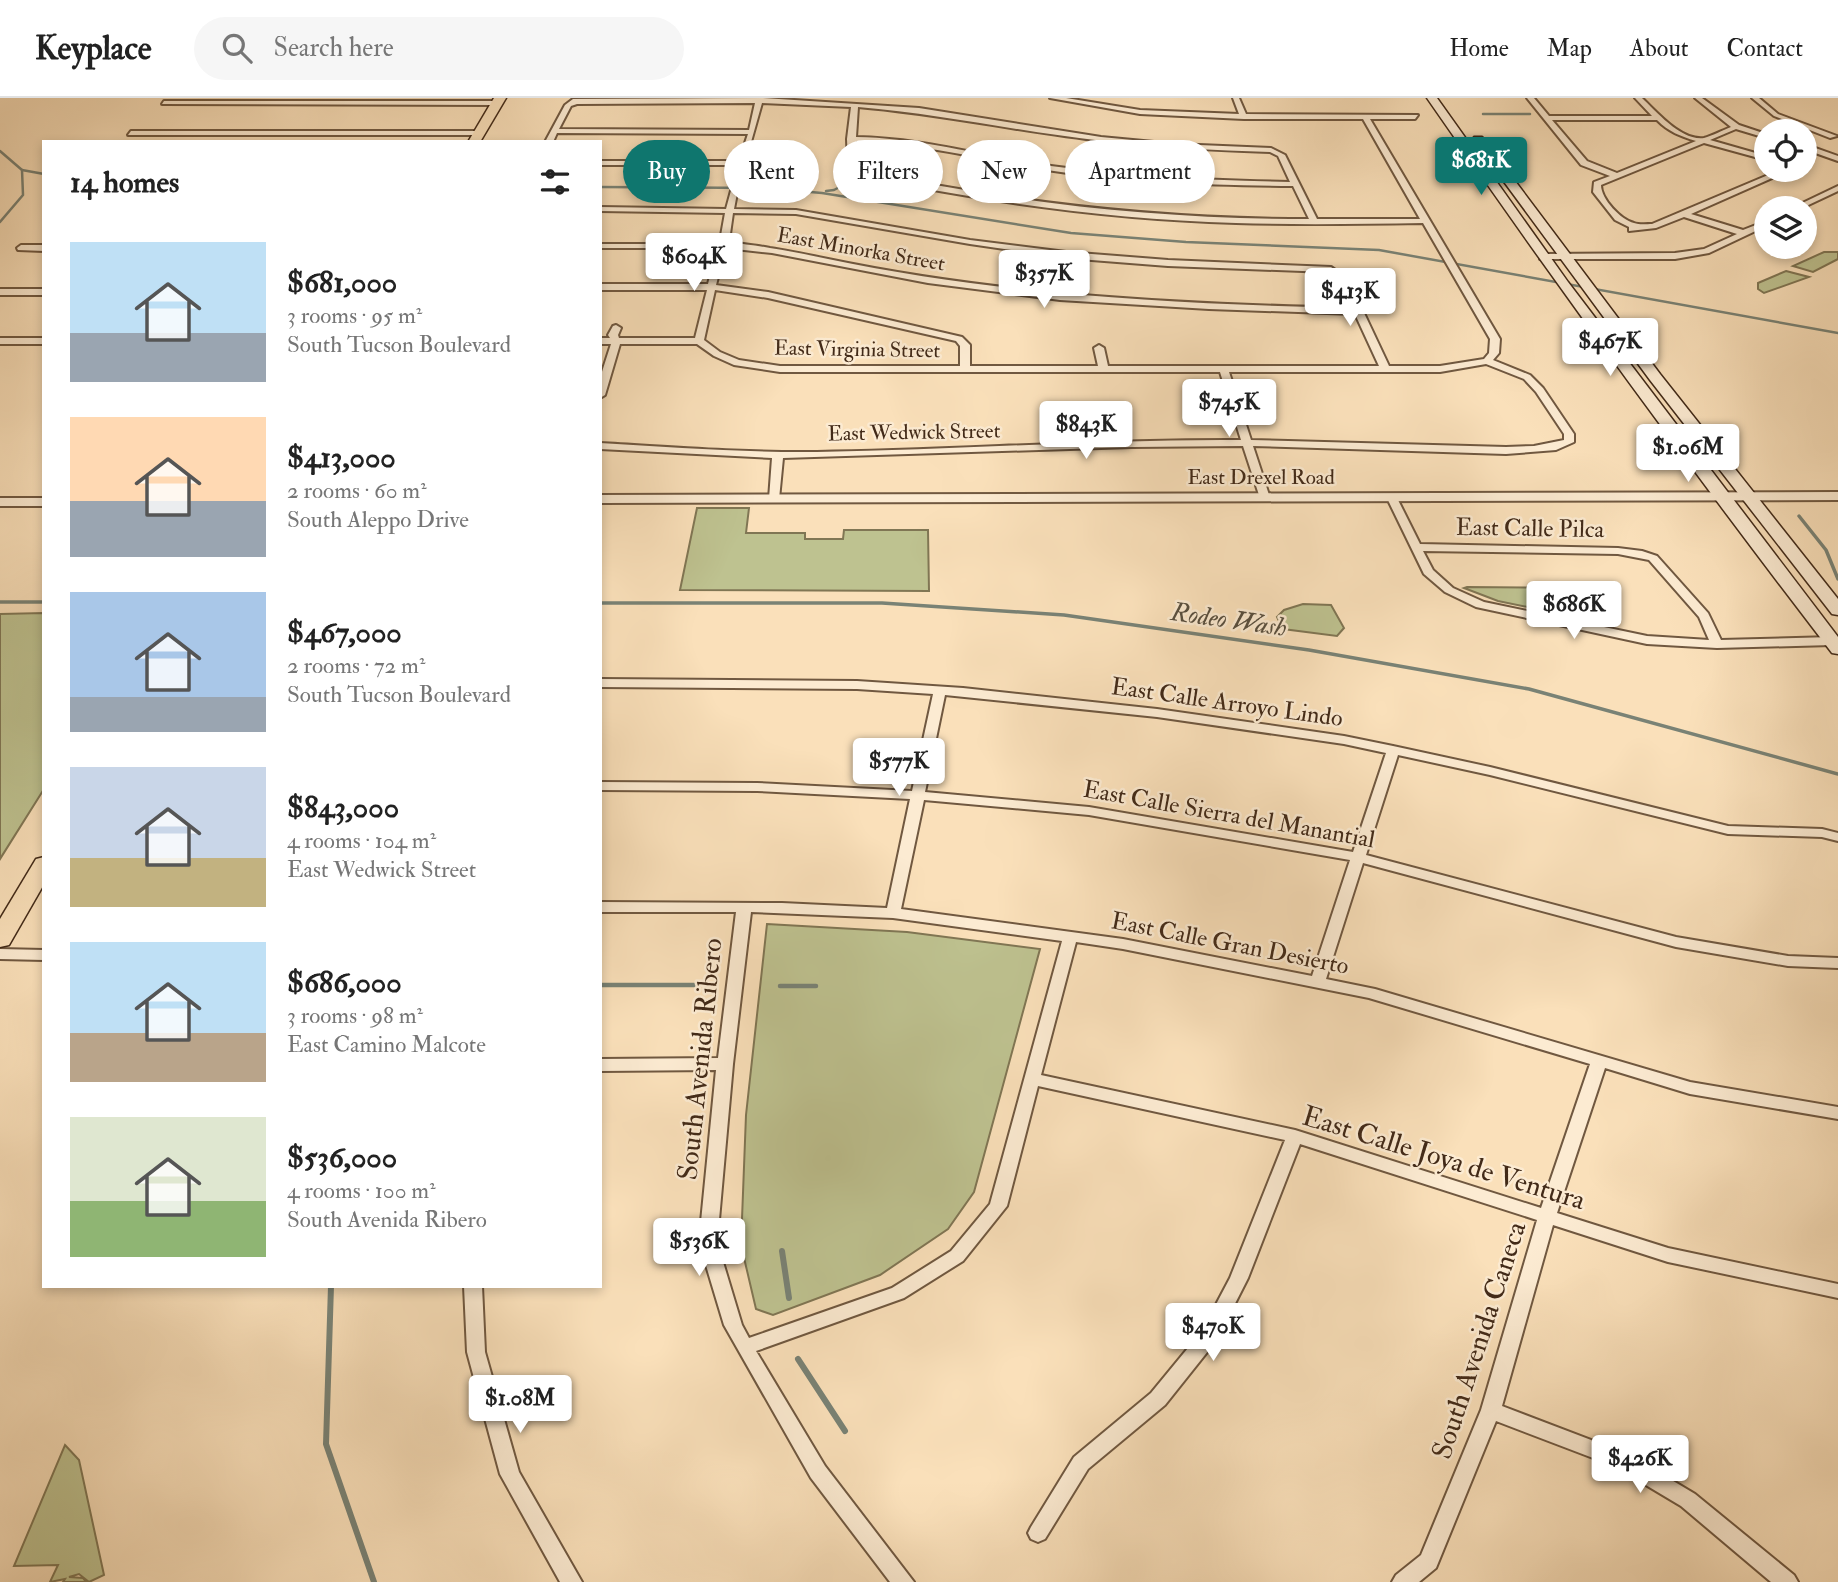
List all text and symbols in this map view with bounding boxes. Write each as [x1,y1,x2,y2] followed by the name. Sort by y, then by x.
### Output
[194,17,684,80] search box
[35,28,152,69] text: Keyplace
[218,29,256,67] icon: search
[274,32,394,64] text: Search here
[1449,33,1509,64] text: Home
[1547,33,1592,64] text: Map
[1630,33,1689,64] text: About
[1727,33,1803,64] text: Contact
[1754,119,1817,259] map controls
[1754,119,1817,182] button: locate
[1432,138,1530,197] pin: $681K
[623,140,710,203] chip: Buy
[724,140,819,203] chip: Rent
[833,140,943,203] chip: Filters
[957,140,1051,203] chip: New
[1065,140,1215,203] chip: Apartment
[1451,145,1511,174] text: $681K
[536,163,574,201] icon: filters
[70,164,179,201] text: 14 homes
[1754,196,1817,259] button: layers
[775,221,947,278] street label: East Minorka Street
[645,234,743,293] pin: $604K
[662,241,726,270] text: $604K
[995,250,1093,310] pin: $357K
[1015,258,1073,287] text: $357K
[287,264,397,301] text: $681,000
[1301,268,1399,328] pin: $413K
[126,270,210,354] icon: home
[1321,276,1379,305] text: $413K
[287,301,422,330] text: 3 rooms · 95 m²
[1561,318,1659,378] pin: $467K
[1578,326,1642,355] text: $467K
[287,330,511,359] text: South Tucson Boulevard
[774,335,941,364] street label: East Virginia Street
[1180,380,1278,439] pin: $745K
[1198,387,1260,416] text: $745K
[1037,402,1135,461] pin: $843K
[1055,409,1117,438] text: $843K
[827,417,1001,448] street label: East Wedwick Street
[1631,424,1745,484] pin: $1.06M
[1652,432,1724,461] text: $1.06M
[287,439,396,476] text: $413,000
[126,445,210,529] icon: home
[1187,464,1335,491] street label: East Drexel Road
[287,476,427,505] text: 2 rooms · 60 m²
[287,505,469,534] text: South Aleppo Drive
[1455,512,1606,545] street label: East Calle Pilca
[1525,582,1623,641] pin: $686K
[1542,589,1606,618] text: $686K
[1168,596,1289,644] water label: Rodeo Wash
[287,614,402,651] text: $467,000
[126,620,210,704] icon: home
[287,651,425,680] text: 2 rooms · 72 m²
[1109,671,1345,734] street label: East Calle Arroyo Lindo
[287,680,511,709] text: South Tucson Boulevard
[850,738,948,798] pin: $577K
[869,746,929,775] text: $577K
[1081,774,1377,855] street label: East Calle Sierra del Manantial
[287,789,399,826] text: $843,000
[126,795,210,879] icon: home
[287,826,436,855] text: 4 rooms · 104 m²
[287,855,476,884] text: East Wedwick Street
[1108,905,1351,982] street label: East Calle Gran Desierto
[670,936,731,1182] street label: South Avenida Ribero
[287,964,402,1001] text: $686,000
[126,970,210,1054] icon: home
[287,1001,423,1030] text: 3 rooms · 98 m²
[287,1030,486,1059] text: East Camino Malcote
[1298,1099,1590,1218] street label: East Calle Joya de Ventura
[287,1139,397,1176] text: $536,000
[126,1145,210,1229] icon: home
[287,1176,436,1205] text: 4 rooms · 100 m²
[287,1205,487,1234] text: South Avenida Ribero
[1425,1217,1534,1464] street label: South Avenida Caneca
[650,1218,748,1278] pin: $536K
[669,1226,729,1255] text: $536K
[1164,1304,1262,1363] pin: $470K
[1181,1311,1245,1340] text: $470K
[463,1376,577,1435] pin: $1.08M
[485,1383,555,1412] text: $1.08M
[1591,1436,1689,1495] pin: $426K
[1608,1443,1672,1472] text: $426K

